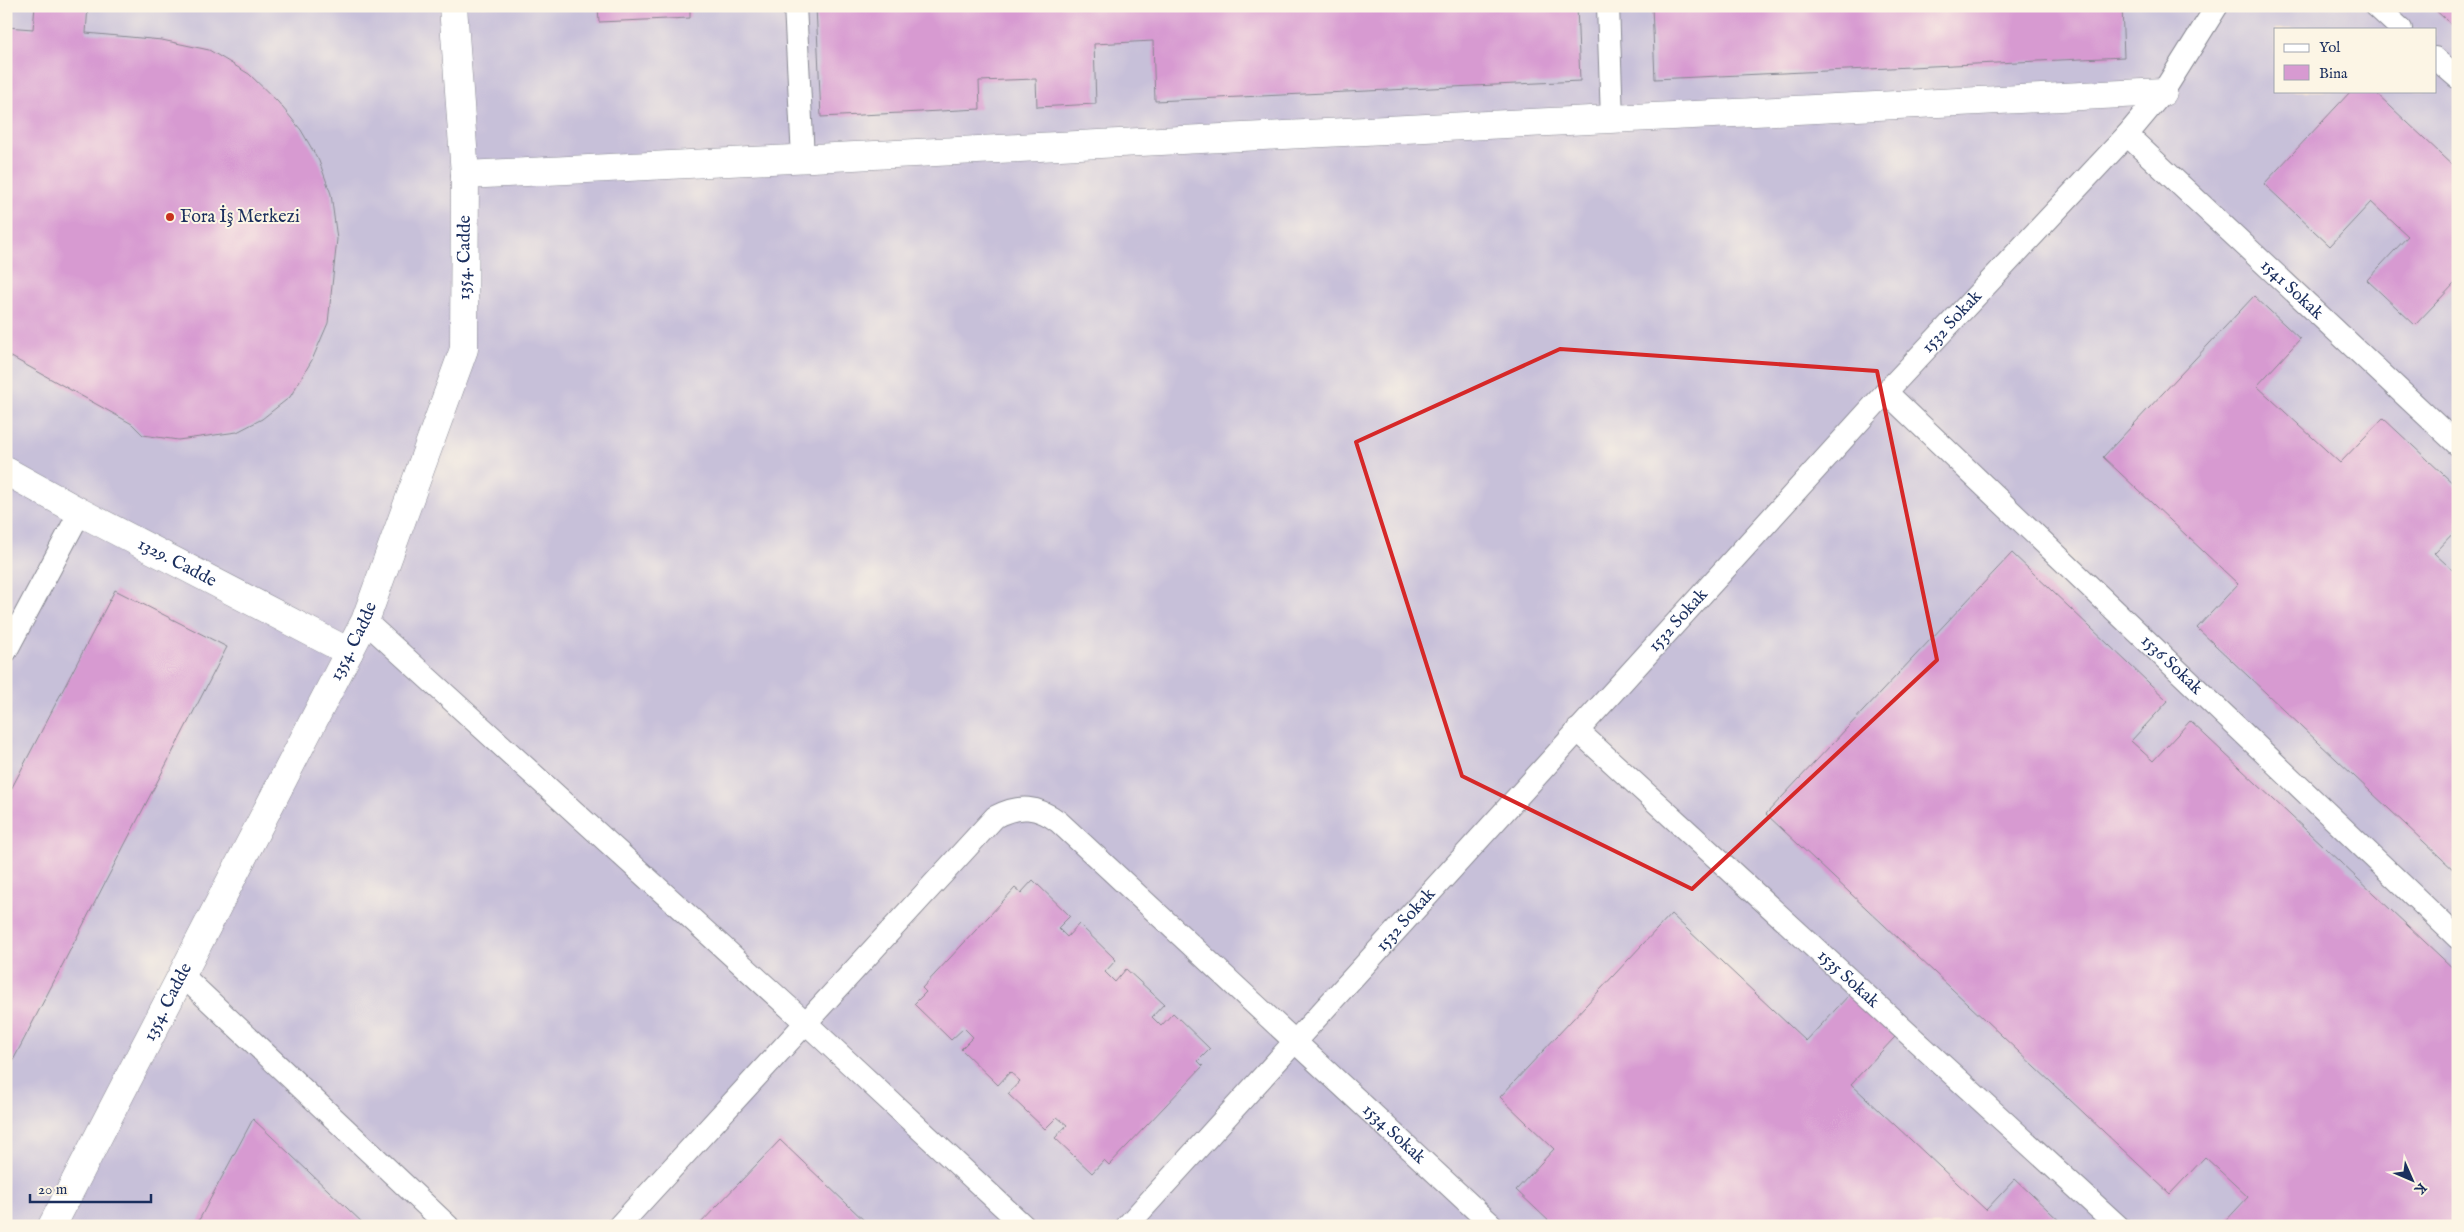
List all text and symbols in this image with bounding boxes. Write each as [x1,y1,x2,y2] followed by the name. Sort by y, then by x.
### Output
[2274,28,2436,92] legend
[2319,38,2341,57] text: Yol
[2319,64,2348,83] text: Bina
[180,205,300,229] place label: Fora İş Merkezi
[164,211,176,223] marker: Fora İş Merkezi
[453,215,476,300] street label: 1354. Cadde
[2255,254,2329,325] street label: 1541 Sokak
[1917,285,1987,358] street label: 1532 Sokak
[134,533,220,592] street label: 1329. Cadde
[1643,583,1713,657] street label: 1532 Sokak
[325,599,382,685] street label: 1354. Cadde
[2136,630,2208,700] street label: 1536 Sokak
[1371,883,1441,957] street label: 1532 Sokak
[1812,944,1884,1013] street label: 1535 Sokak
[138,959,198,1045] street label: 1354. Cadde
[1357,1099,1431,1169] street label: 1534 Sokak
[2386,1154,2436,1204] north arrow
[30,1172,151,1204] scale bar
[2410,1179,2430,1199] text: K
[38,1180,68,1199] text: 20 m

